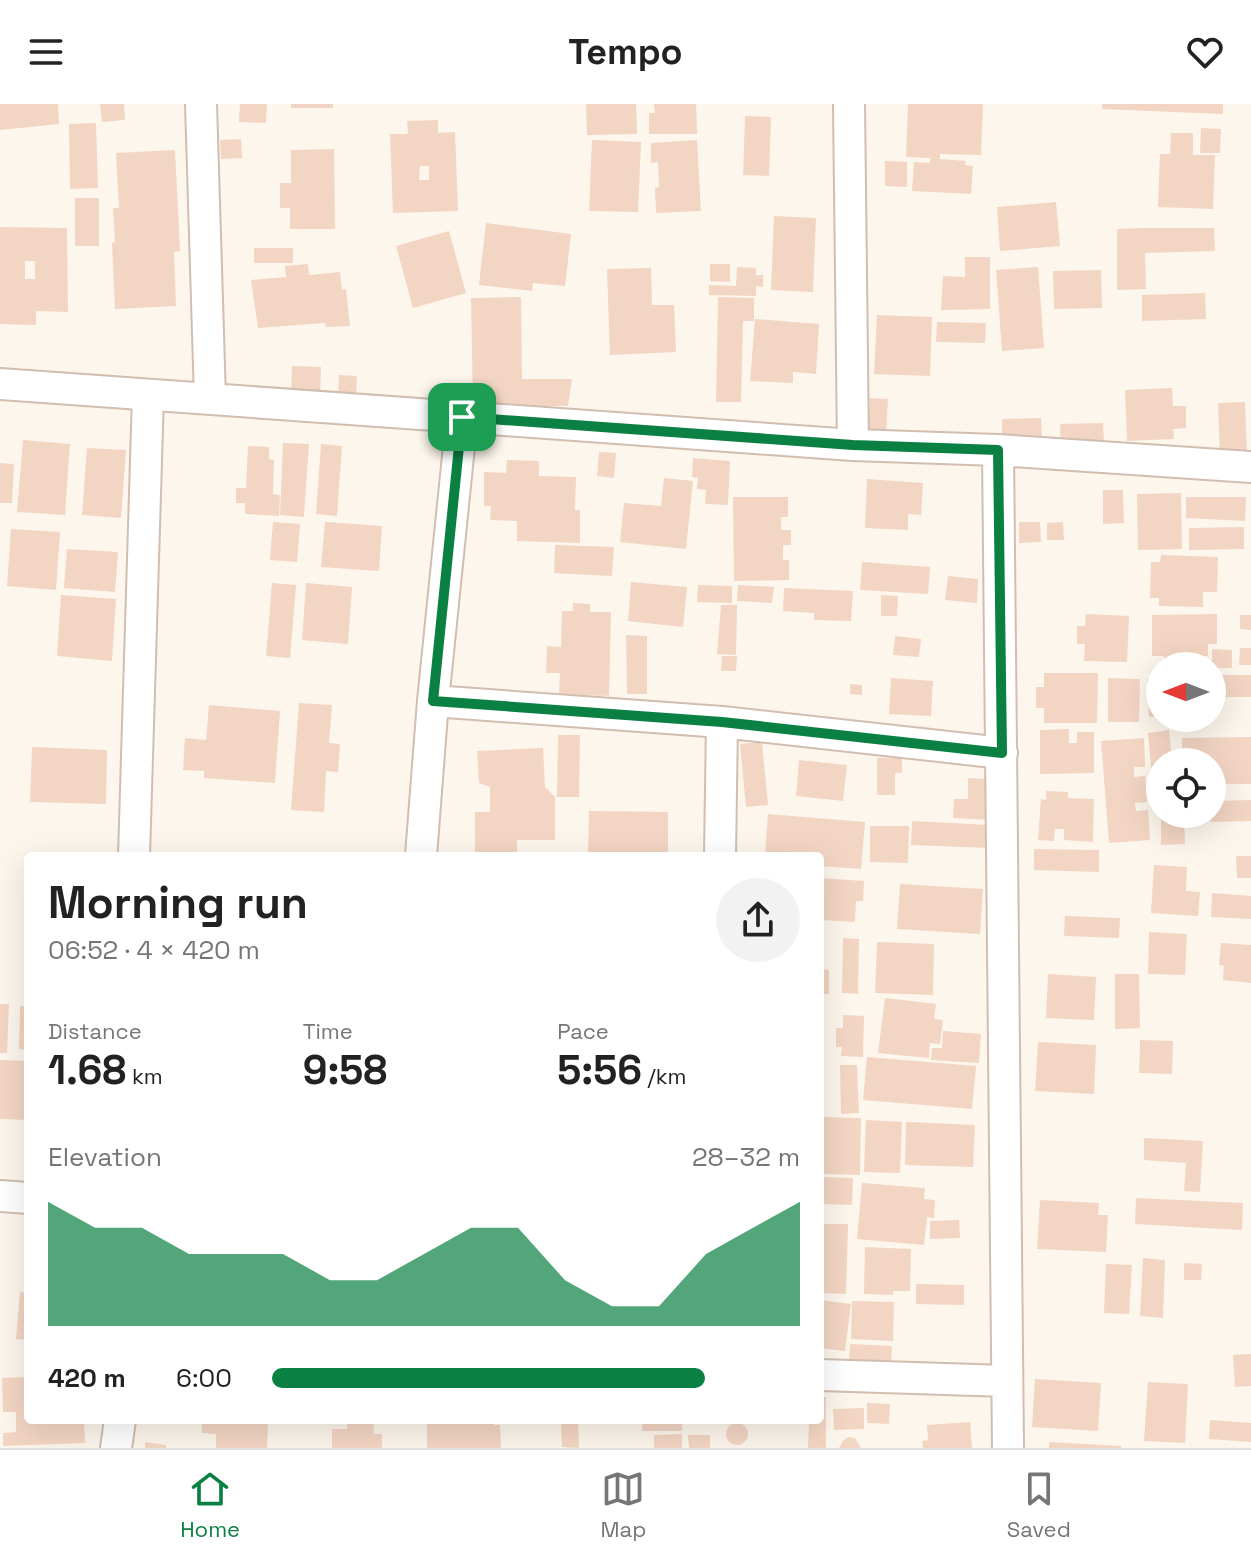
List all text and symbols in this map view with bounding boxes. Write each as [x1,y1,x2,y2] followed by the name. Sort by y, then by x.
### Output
[568,29,683,75] text: Tempo
[24,30,68,74] icon: menu
[1183,30,1227,74] icon: heart
[428,383,496,451] pin
[440,395,484,439] icon: arrive
[1146,652,1226,732] north arrow
[1146,652,1226,828] map controls
[1146,748,1226,828] button: locate
[48,875,308,931] text: Morning run
[716,878,800,962] button: share
[48,933,260,967] text: 06:52 · 4 × 420 m
[48,1017,142,1045] text: Distance
[303,1017,353,1045] text: Time
[557,1017,609,1045] text: Pace
[48,1045,126,1096] text: 1.68
[303,1045,387,1096] text: 9:58
[557,1045,642,1096] text: 5:56
[126,1062,163,1090] text: km
[642,1062,687,1090] text: /km
[48,1140,162,1174] text: Elevation
[692,1140,800,1174] text: 28–32 m
[48,1361,126,1395] text: 420 m
[176,1361,232,1395] text: 6:00
[180,1467,240,1543] tab: Home
[600,1467,646,1543] tab: Map
[1007,1467,1071,1543] tab: Saved

